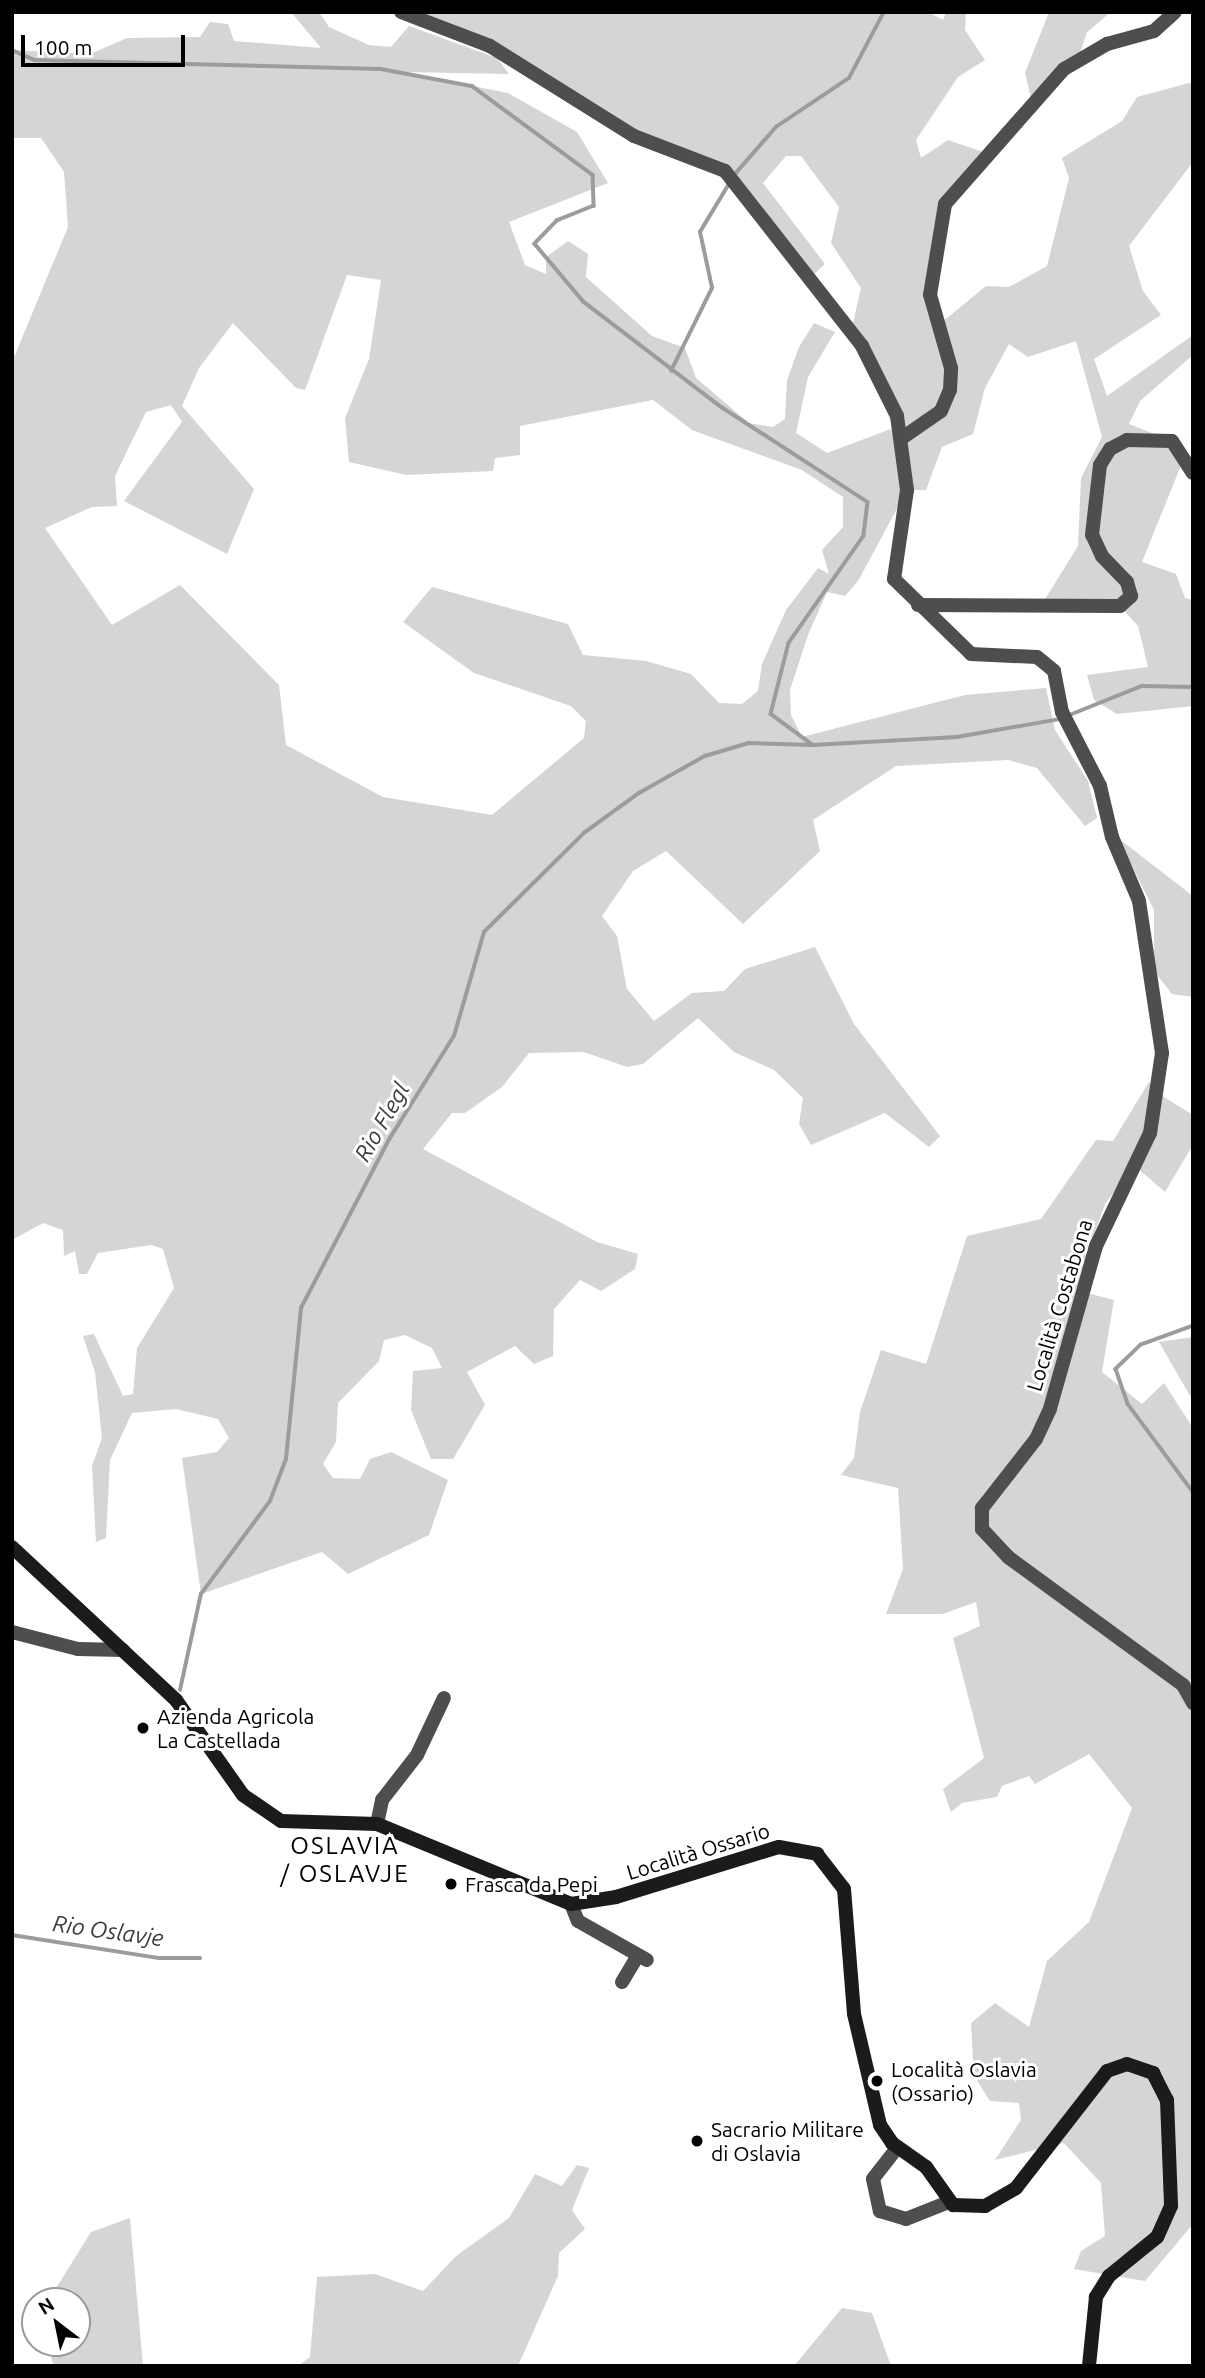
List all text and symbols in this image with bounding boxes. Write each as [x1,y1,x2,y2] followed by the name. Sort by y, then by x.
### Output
[24,21,189,65] scale bar
[34,35,92,59] text: 100 m
[348,1078,416,1166] water label: Rio Flegl
[1021,1216,1097,1394] street label: Località Costabona
[157,1703,314,1753] place label: Azienda Agricola La Castellada
[135,1720,151,1736] marker: Azienda Agricola La Castellada
[623,1817,773,1885] street label: Località Ossario
[281,1832,409,1888] district label: OSLAVIA / OSLAVJE
[465,1871,598,1897] place label: Frasca da Pepi
[443,1876,459,1892] marker: Frasca da Pepi
[51,1910,165,1952] water label: Rio Oslavje
[891,2056,1037,2106] place label: Località Oslavia (Ossario)
[869,2073,885,2089] marker: Località Oslavia (Ossario)
[711,2116,864,2166] place label: Sacrario Militare di Oslavia
[689,2133,705,2149] marker: Sacrario Militare di Oslavia
[21,2287,91,2357] north arrow
[34,2293,58,2319] text: N

